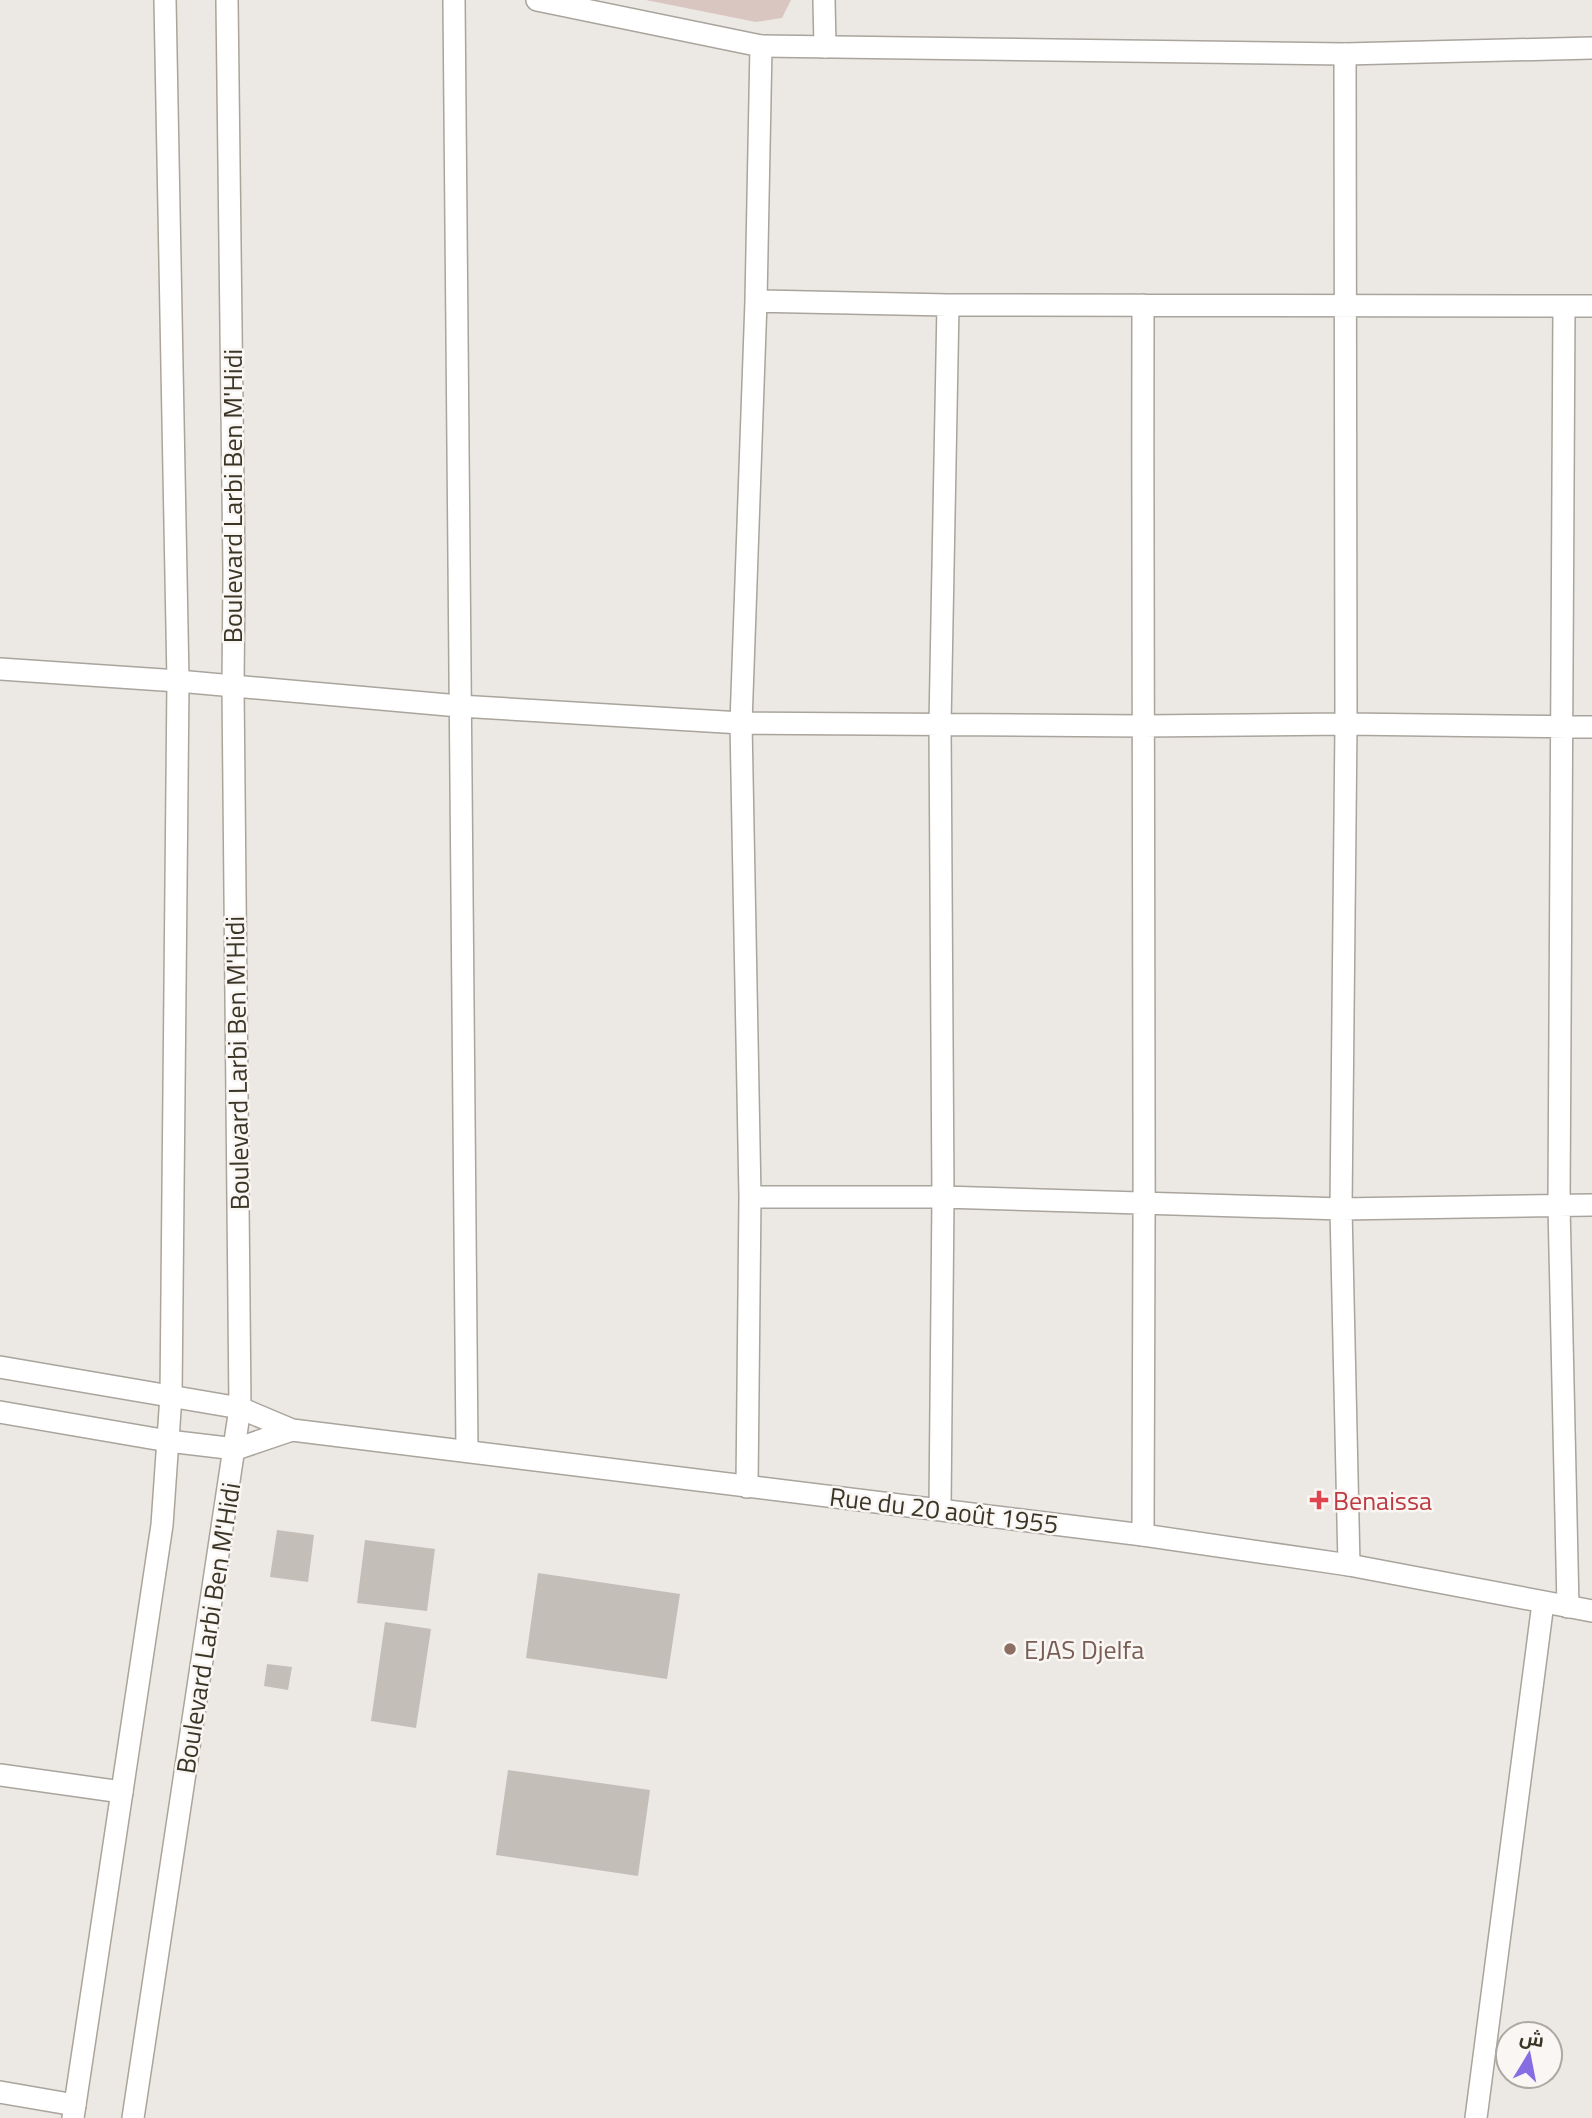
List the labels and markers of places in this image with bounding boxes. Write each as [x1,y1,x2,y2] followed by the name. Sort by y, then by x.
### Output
[1333,1481,1432,1520] place label: Benaissa
[1311,1492,1327,1508] marker: Benaissa
[1024,1630,1144,1669] place label: EJAS Djelfa
[1002,1641,1018,1657] marker: EJAS Djelfa

